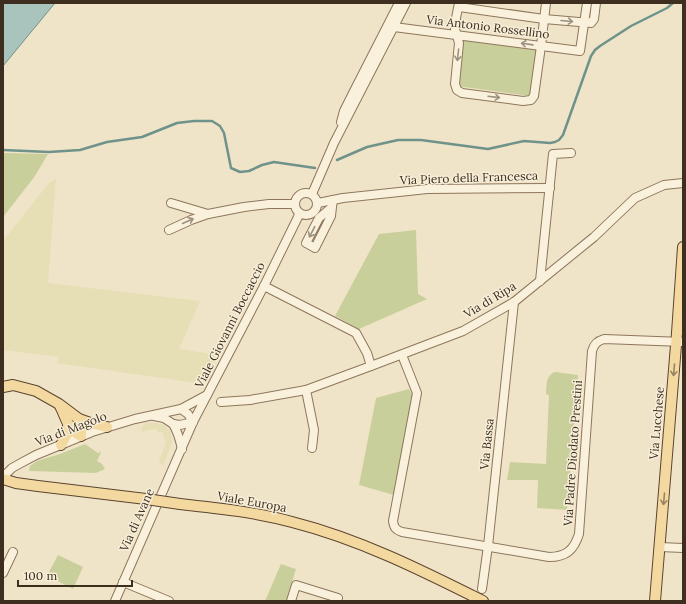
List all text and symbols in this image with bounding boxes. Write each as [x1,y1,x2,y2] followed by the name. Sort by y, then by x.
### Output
[425,11,550,41] street label: Via Antonio Rossellino
[560,17,573,24] one-way arrow
[521,40,534,48] one-way arrow
[454,48,462,61] one-way arrow
[487,93,500,101] one-way arrow
[399,168,538,187] street label: Via Piero della Francesca
[182,217,194,224] one-way arrow
[308,226,315,238] one-way arrow
[191,259,268,391] street label: Viale Giovanni Boccaccio
[460,278,519,322] street label: Via di Ripa
[671,363,678,376] one-way arrow
[560,379,585,527] street label: Via Padre Diodato Prestini
[646,385,667,461] street label: Via Lucchese
[32,408,109,449] street label: Via di Magolo
[476,418,497,471] street label: Via Bassa
[116,486,157,554] street label: Via di Avane
[215,488,288,515] street label: Viale Europa
[660,492,667,505] one-way arrow
[18,562,132,588] scale bar
[24,568,57,583] text: 100 m

